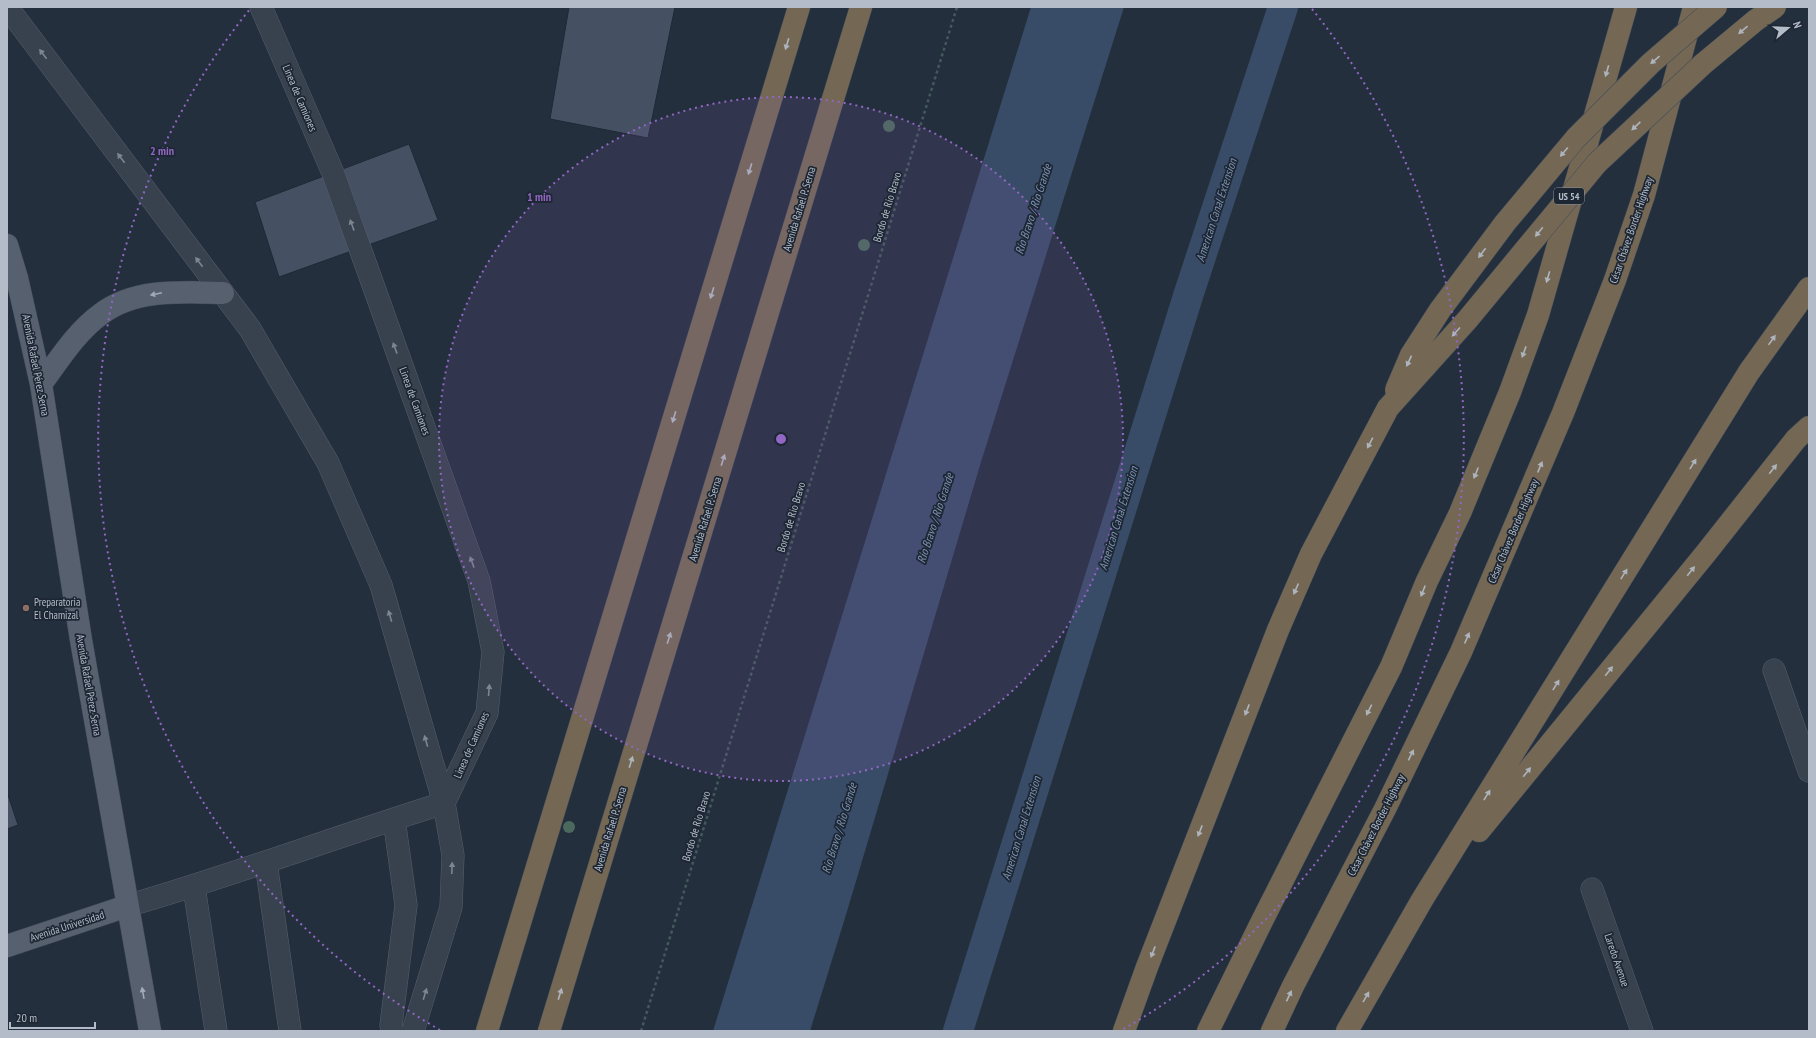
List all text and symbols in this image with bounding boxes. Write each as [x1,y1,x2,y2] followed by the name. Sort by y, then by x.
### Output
[1768,8,1808,48] north arrow
[1790,20,1805,30] text: N
[1738,26,1749,35] one-way arrow
[784,39,790,51] one-way arrow
[39,49,47,60] one-way arrow
[1650,55,1660,64] one-way arrow
[280,62,320,134] street label: Linea de Camiones
[1604,66,1610,78] one-way arrow
[1631,122,1642,131] one-way arrow
[150,143,174,158] text: 2 min
[1559,147,1568,158] one-way arrow
[117,153,125,164] one-way arrow
[1192,156,1240,263] water label: American Canal Extension
[1011,161,1055,256] water label: Río Bravo / Rio Grande
[747,163,753,175] one-way arrow
[780,165,818,253] street label: Avenida Rafael P. Serna
[870,170,904,244] street label: Bordo de Rio Bravo
[1606,174,1656,285] street label: César Chávez Border Highway
[1554,188,1584,204] road number: US 54
[527,189,551,204] text: 1 min
[348,219,354,231] one-way arrow
[1535,227,1543,238] one-way arrow
[1478,248,1486,259] one-way arrow
[196,257,204,267] one-way arrow
[1545,271,1551,283] one-way arrow
[709,287,715,299] one-way arrow
[150,292,162,298] one-way arrow
[19,313,53,417] street label: Avenida Rafael Pérez Serna
[1451,327,1461,337] one-way arrow
[1768,335,1776,345] one-way arrow
[392,341,398,353] one-way arrow
[1521,346,1527,358] one-way arrow
[1406,355,1412,366] one-way arrow
[396,365,434,437] street label: Linea de Camiones
[671,412,677,424] one-way arrow
[774,432,788,446] centre of rings
[1366,437,1373,449] one-way arrow
[720,454,726,466] one-way arrow
[1689,458,1696,470] one-way arrow
[1537,461,1544,473] one-way arrow
[1095,464,1141,572] water label: American Canal Extension
[1768,464,1777,475] one-way arrow
[1473,467,1479,479] one-way arrow
[913,470,957,565] water label: Río Bravo / Rio Grande
[686,475,724,563] street label: Avenida Rafael P. Serna
[1485,476,1542,585] street label: César Chávez Border Highway
[774,480,808,554] street label: Bordo de Rio Bravo
[469,556,475,568] one-way arrow
[1687,565,1696,576] one-way arrow
[1620,569,1628,579] one-way arrow
[1292,584,1298,596] one-way arrow
[1419,586,1425,598] one-way arrow
[34,595,80,622] place label: Preparatoria El Chamizal
[21,603,31,613] marker: Preparatoria El Chamizal
[387,610,393,622] one-way arrow
[666,632,672,644] one-way arrow
[1464,632,1471,644] one-way arrow
[73,633,105,737] street label: Avenida Rafael Pérez Serna
[1605,666,1613,677] one-way arrow
[1552,679,1559,691] one-way arrow
[486,684,492,696] one-way arrow
[1243,704,1249,716] one-way arrow
[1366,704,1373,715] one-way arrow
[450,709,492,780] street label: Linea de Camiones
[423,735,429,747] one-way arrow
[1408,750,1414,761] one-way arrow
[628,756,634,768] one-way arrow
[1522,767,1531,777] one-way arrow
[1344,771,1408,878] street label: César Chávez Border Highway
[998,774,1044,882] water label: American Canal Extension
[818,780,860,875] water label: Río Bravo / Rio Grande
[591,785,629,873] street label: Avenida Rafael P. Serna
[679,789,713,863] street label: Bordo de Rio Bravo
[1483,790,1491,800] one-way arrow
[1196,825,1202,837] one-way arrow
[449,862,456,874] one-way arrow
[28,907,106,945] street label: Avenida Universidad
[1601,931,1633,989] street label: Laredo Avenue
[1149,947,1155,959] one-way arrow
[140,987,146,999] one-way arrow
[422,987,428,999] one-way arrow
[557,987,563,999] one-way arrow
[1286,990,1292,1001] one-way arrow
[1363,991,1370,1003] one-way arrow
[10,1004,95,1030] scale bar
[16,1010,37,1025] text: 20 m

